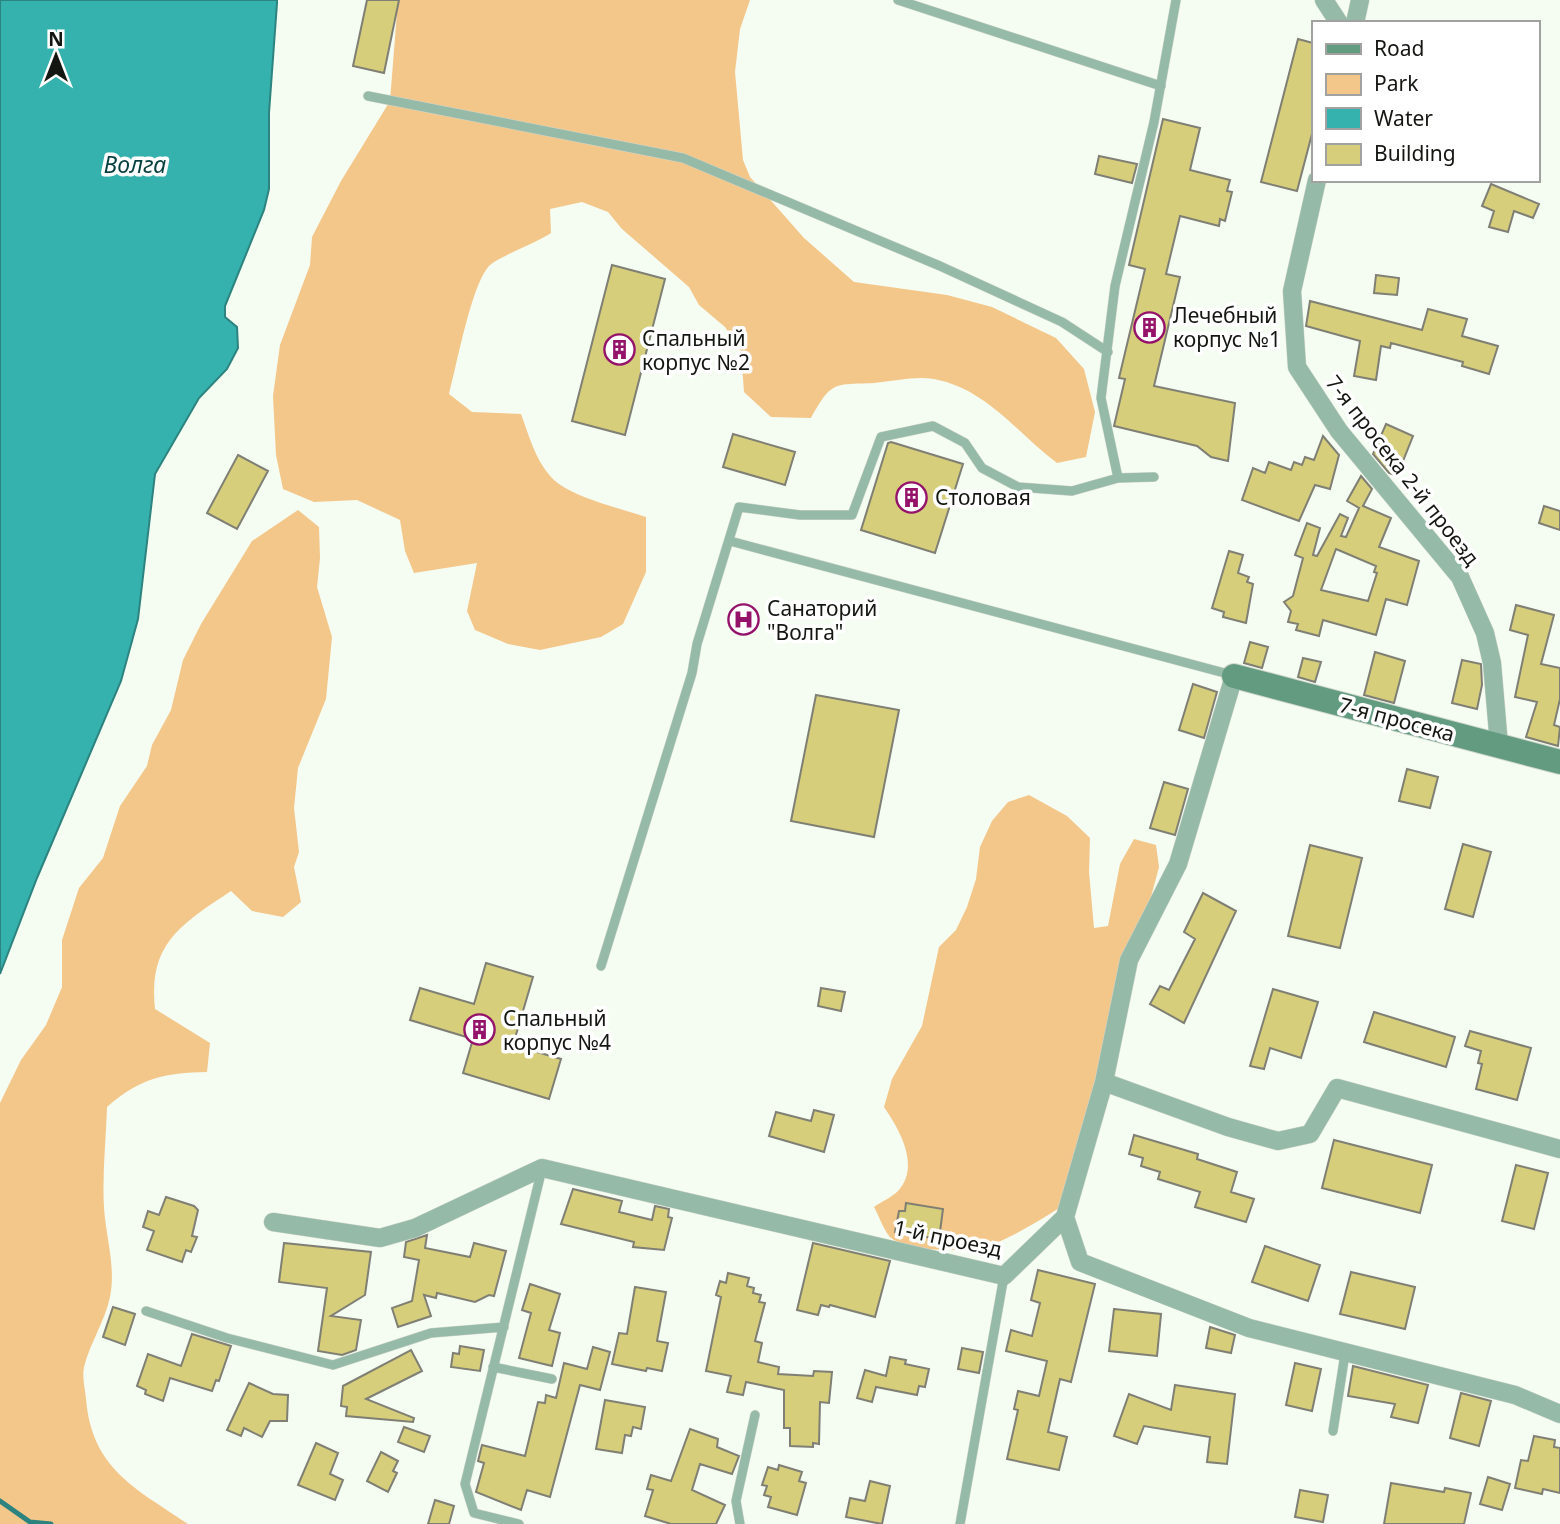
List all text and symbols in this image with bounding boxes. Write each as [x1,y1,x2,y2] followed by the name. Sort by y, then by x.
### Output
[21,21,91,91] north arrow
[1312,21,1539,182] legend
[48,26,64,52] text: N
[1374,34,1424,62] text: Road
[1374,69,1419,97] text: Park
[1374,104,1433,132] text: Water
[1374,139,1456,167] text: Building
[104,148,166,180] water label: Волга
[1173,301,1281,353] place label: Лечебный корпус №1
[1133,310,1167,344] building icon: Лечебный корпус №1
[642,324,750,376] place label: Спальный корпус №2
[602,333,636,367] building icon: Спальный корпус №2
[1320,369,1486,571] street label: 7-я просека 2-й проезд
[895,480,929,514] building icon: Столовая
[935,483,1031,511] place label: Столовая
[767,594,877,646] place label: Санаторий "Волга"
[727,603,761,637] hospital icon: Санаторий "Волга"
[1336,690,1458,748] street label: 7-я просека
[503,1004,611,1056] place label: Спальный корпус №4
[463,1013,497,1047] building icon: Спальный корпус №4
[891,1213,1005,1263] street label: 1-й проезд

